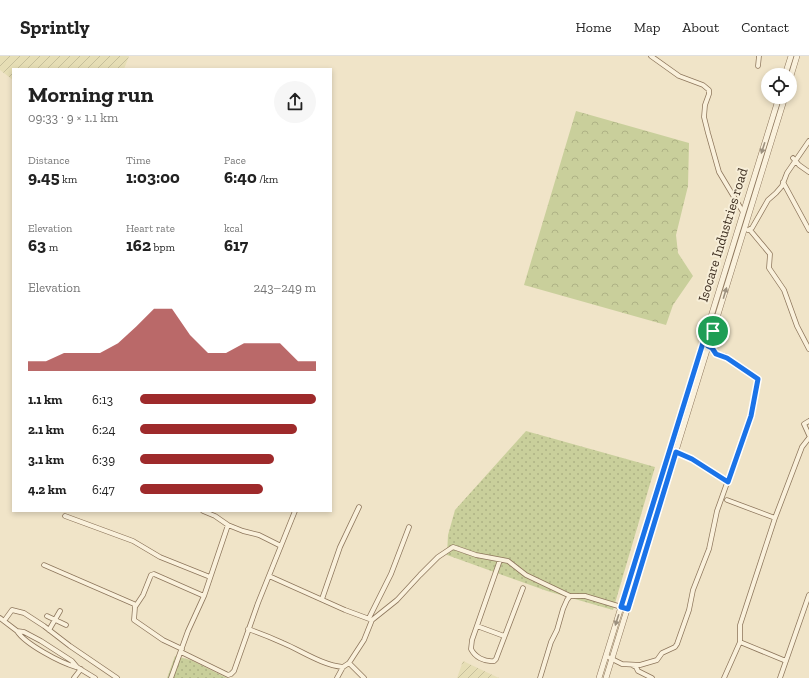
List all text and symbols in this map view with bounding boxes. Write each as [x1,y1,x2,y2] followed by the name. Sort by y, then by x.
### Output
[20,16,90,39] text: Sprintly
[576,19,612,36] text: Home
[634,19,660,36] text: Map
[682,19,719,36] text: About
[741,19,789,36] text: Contact
[761,68,797,104] map controls
[761,68,797,104] button: locate
[28,81,154,108] text: Morning run
[274,81,316,123] button: share
[28,110,118,125] text: 09:33 · 9 × 1.1 km
[760,142,766,154] one-way arrow
[28,154,70,167] text: Distance
[126,154,151,167] text: Time
[224,154,246,167] text: Pace
[695,166,752,304] street label: Isocare Industries road
[28,167,60,187] text: 9.45
[126,167,180,187] text: 1:03:00
[224,167,257,187] text: 6:40
[60,173,77,186] text: km
[257,173,278,186] text: /km
[28,222,72,235] text: Elevation
[126,222,175,235] text: Heart rate
[224,222,243,235] text: kcal
[28,235,46,255] text: 63
[126,235,151,255] text: 162
[224,235,248,255] text: 617
[46,241,58,254] text: m
[151,241,175,254] text: bpm
[28,280,80,295] text: Elevation
[253,280,316,295] text: 243–249 m
[722,287,728,299] one-way arrow
[696,314,730,348] pin
[702,320,724,342] icon: arrive
[28,392,62,407] text: 1.1 km
[92,392,113,407] text: 6:13
[28,422,64,437] text: 2.1 km
[92,422,116,437] text: 6:24
[28,452,64,467] text: 3.1 km
[92,452,115,467] text: 6:39
[28,482,66,497] text: 4.2 km
[92,482,115,497] text: 6:47
[614,614,620,626] one-way arrow

